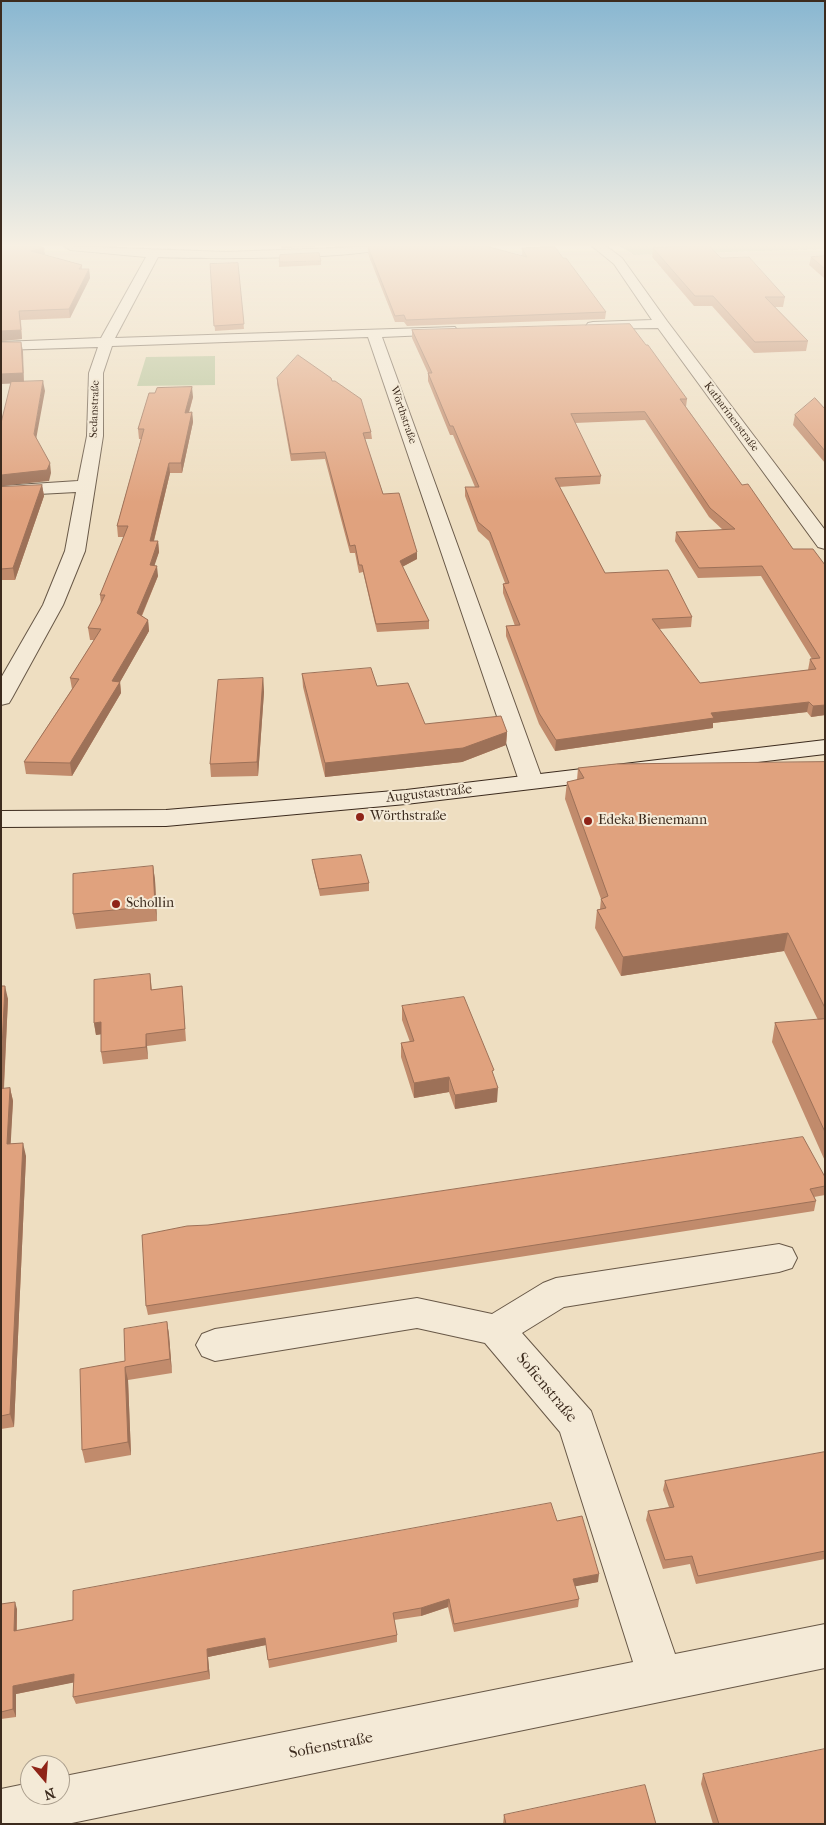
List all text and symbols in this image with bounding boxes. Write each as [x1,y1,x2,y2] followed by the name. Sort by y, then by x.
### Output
[87,380,103,438] street label: Sedanstraße
[701,380,761,454] street label: Katharinenstraße
[387,384,419,446] street label: Wörthstraße
[385,781,473,807] street label: Augustastraße
[370,809,446,825] place label: Wörthstraße
[354,811,366,823] marker: Wörthstraße
[598,813,707,829] place label: Edeka Bienemann
[582,815,594,827] marker: Edeka Bienemann
[126,896,174,912] place label: Schollin
[110,898,122,910] marker: Schollin
[511,1349,581,1427] street label: Sofienstraße
[287,1728,375,1764] street label: Sofienstraße
[20,1755,70,1805] north arrow
[42,1784,57,1804] text: N

